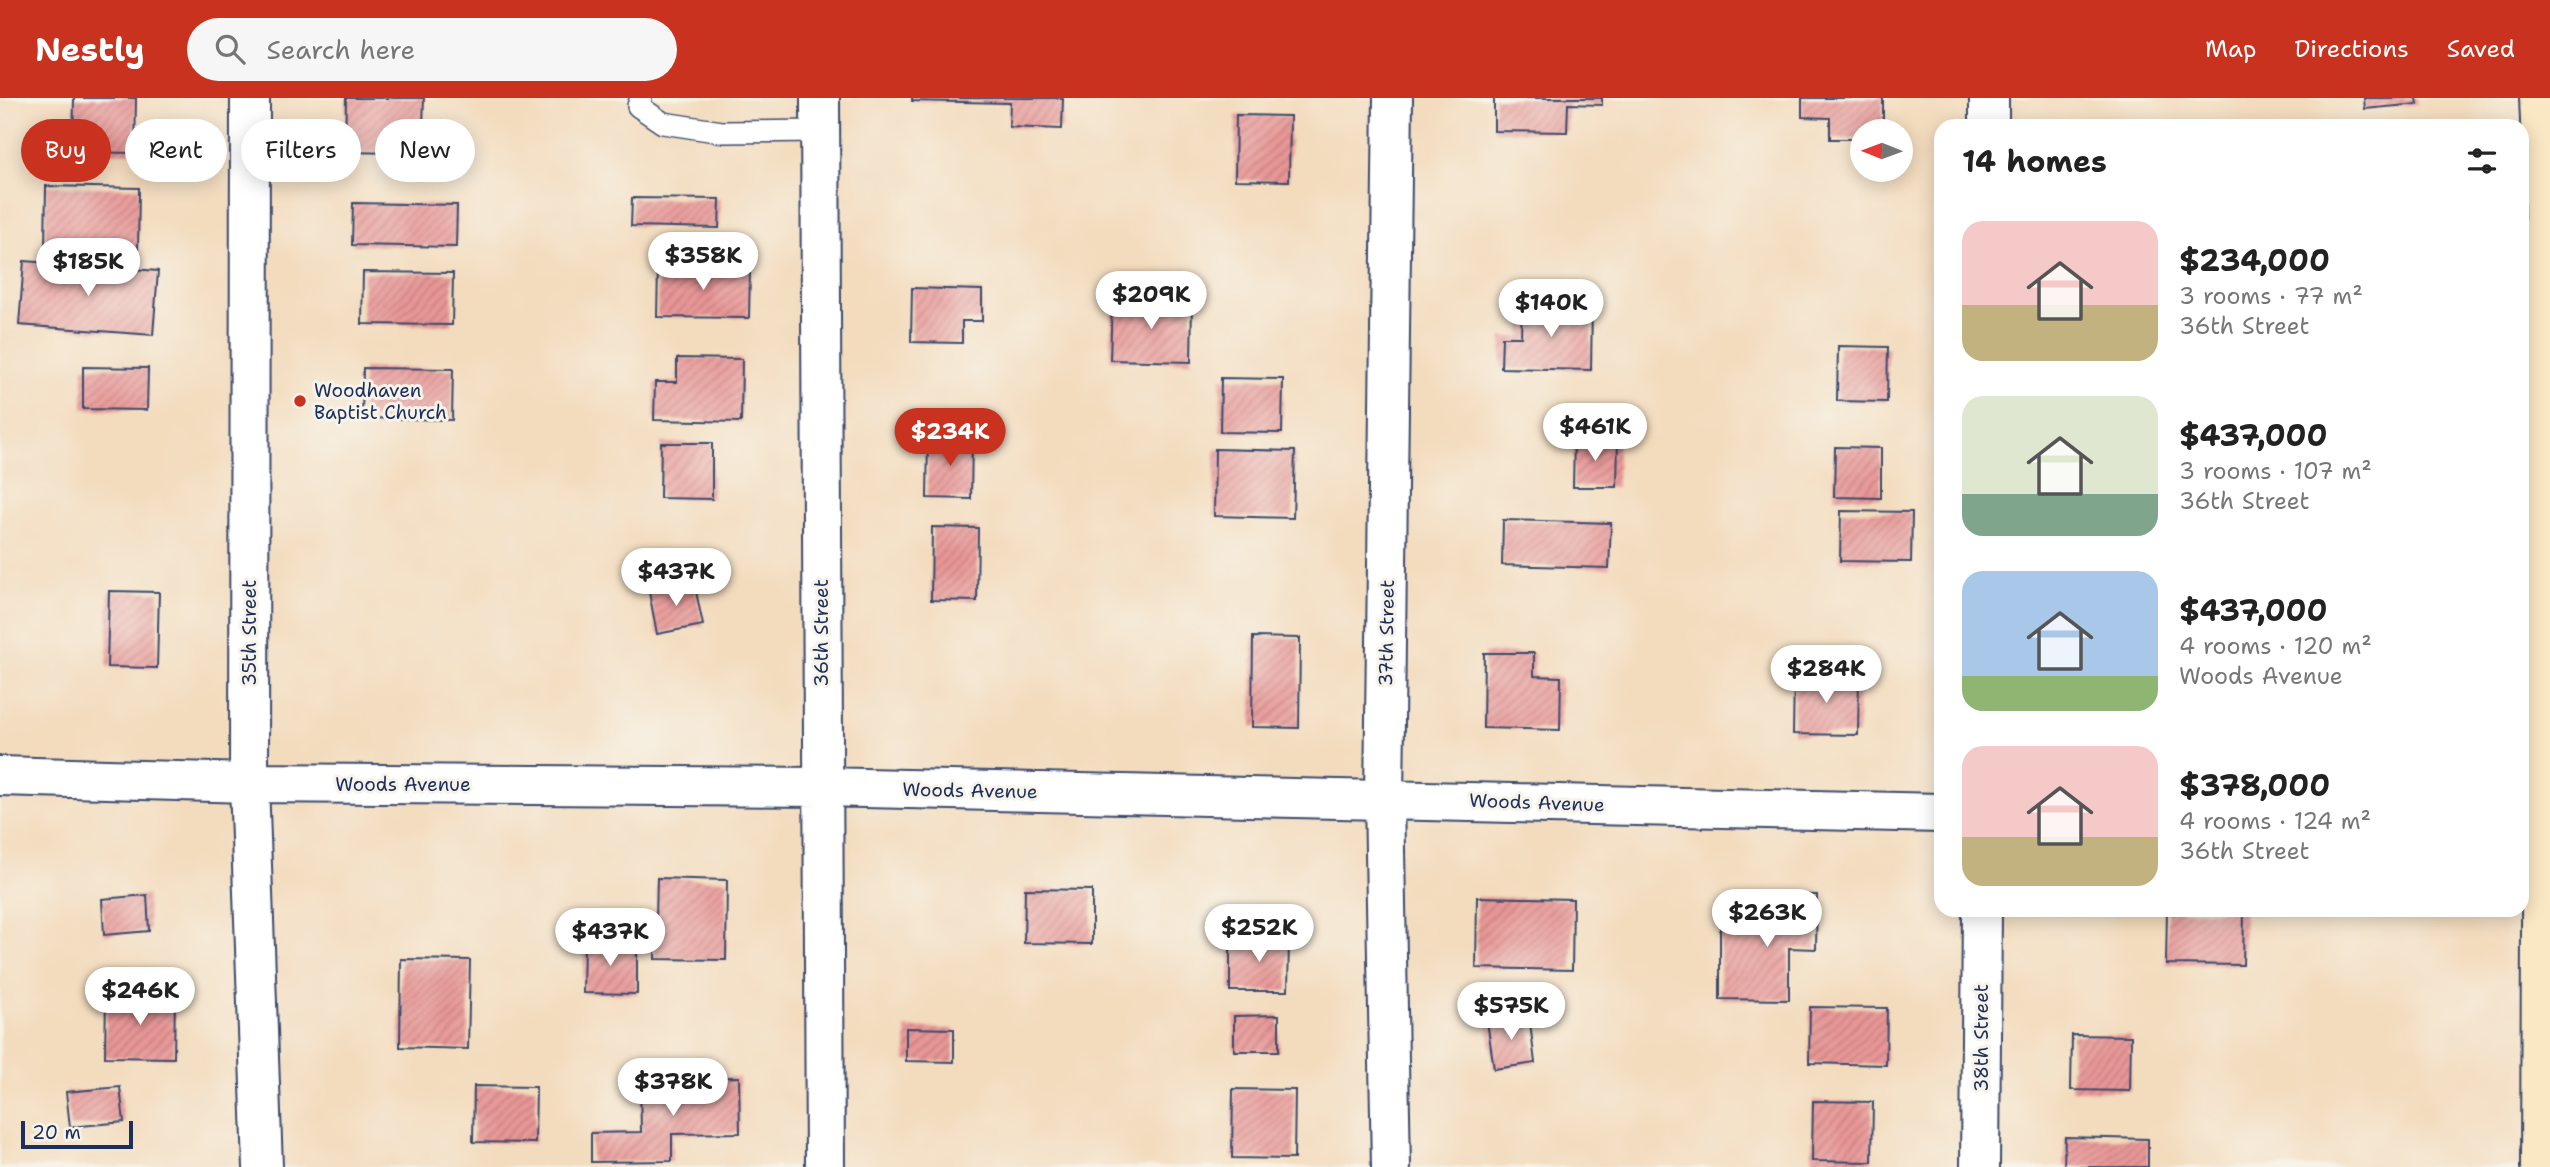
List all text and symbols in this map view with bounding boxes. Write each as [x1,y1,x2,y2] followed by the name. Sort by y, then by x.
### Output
[187,18,677,81] search box
[35,27,145,72] text: Nestly
[211,30,249,68] icon: search
[267,32,415,67] text: Search here
[2205,33,2256,65] text: Map
[2294,33,2409,65] text: Directions
[2447,33,2515,65] text: Saved
[21,119,111,182] chip: Buy
[125,119,227,182] chip: Rent
[241,119,361,182] chip: Filters
[375,119,475,182] chip: New
[1850,119,1913,182] north arrow
[1850,119,1913,182] map controls
[1962,141,2107,182] text: 14 homes
[2463,142,2501,180] icon: filters
[654,232,752,292] pin: $358K
[39,238,137,298] pin: $185K
[664,240,742,270] text: $358K
[2179,240,2330,281] text: $234,000
[52,246,124,276] text: $185K
[2018,249,2102,333] icon: home
[1102,272,1200,331] pin: $209K
[1112,279,1190,309] text: $209K
[1502,280,1600,339] pin: $140K
[2179,281,2363,311] text: 3 rooms · 77 m²
[1515,287,1587,317] text: $140K
[2179,311,2310,341] text: 36th Street
[314,378,447,425] place label: Woodhaven Baptist Church
[292,393,308,409] marker: Woodhaven Baptist Church
[1546,404,1644,463] pin: $461K
[901,408,999,468] pin: $234K
[1559,411,1631,441] text: $461K
[2179,415,2328,456] text: $437,000
[911,416,989,446] text: $234K
[2018,424,2102,508] icon: home
[2179,456,2372,486] text: 3 rooms · 107 m²
[2179,486,2310,516] text: 36th Street
[627,548,725,608] pin: $437K
[637,556,715,586] text: $437K
[809,579,834,687] street label: 36th Street
[1373,579,1400,687] street label: 37th Street
[237,580,262,686] street label: 35th Street
[2179,590,2328,631] text: $437,000
[2018,599,2102,683] icon: home
[2179,631,2372,661] text: 4 rooms · 120 m²
[1777,646,1875,705] pin: $284K
[1787,653,1865,683] text: $284K
[2179,661,2343,691] text: Woods Avenue
[2179,765,2330,806] text: $378,000
[335,772,471,797] street label: Woods Avenue
[2018,774,2102,858] icon: home
[902,777,1038,804] street label: Woods Avenue
[1469,788,1605,817] street label: Woods Avenue
[2179,806,2371,836] text: 4 rooms · 124 m²
[2179,836,2310,866] text: 36th Street
[1718,890,1816,949] pin: $263K
[1728,897,1806,927] text: $263K
[1210,904,1308,964] pin: $252K
[561,908,659,968] pin: $437K
[1221,912,1297,942] text: $252K
[571,916,649,946] text: $437K
[91,968,189,1027] pin: $246K
[101,975,179,1005] text: $246K
[1462,982,1560,1042] pin: $575K
[1969,984,1994,1092] street label: 38th Street
[1473,990,1549,1020] text: $575K
[624,1058,722,1118] pin: $378K
[634,1066,712,1096] text: $378K
[21,1118,133,1150] scale bar
[32,1120,81,1145] text: 20 m

